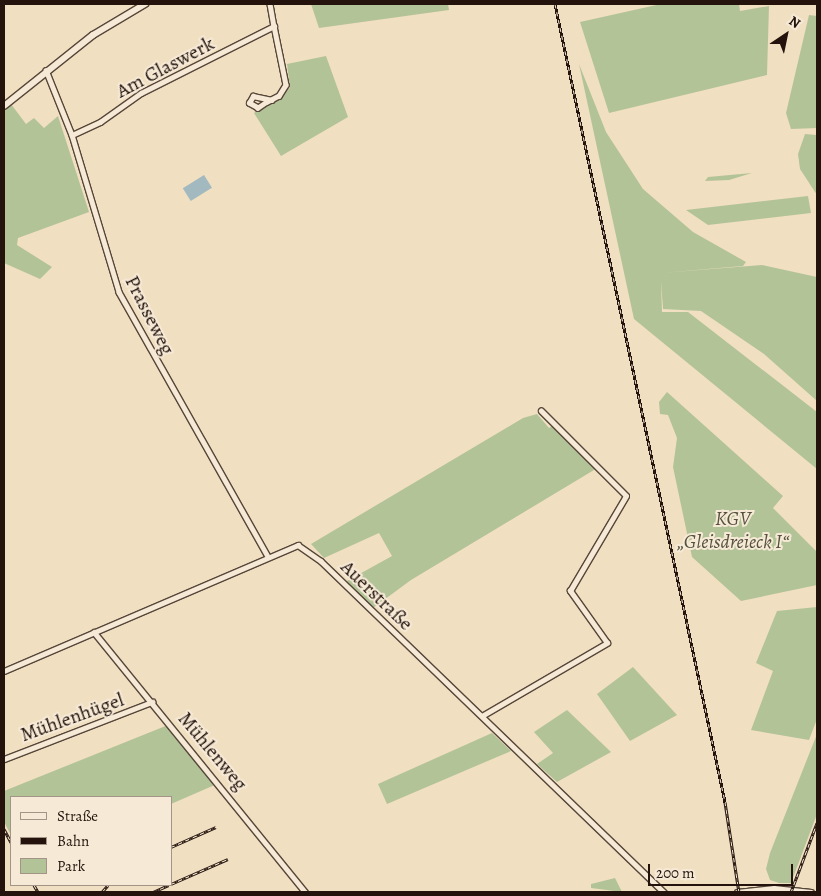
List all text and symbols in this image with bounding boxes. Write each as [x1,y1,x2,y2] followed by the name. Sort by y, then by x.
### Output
[761,10,811,60] north arrow
[785,11,804,33] text: N
[112,31,218,103] street label: Am Glaswerk
[120,272,180,358] street label: Prasseweg
[677,507,789,554] park label: KGV „Gleisdreieck I“
[336,555,418,635] street label: Auerstraße
[17,687,127,747] street label: Mühlenhügel
[173,707,253,795] street label: Mühlenweg
[10,796,172,886] legend
[57,806,98,826] text: Straße
[57,831,89,851] text: Bahn
[651,854,796,886] scale bar
[57,856,85,876] text: Park
[656,863,695,883] text: 200 m

